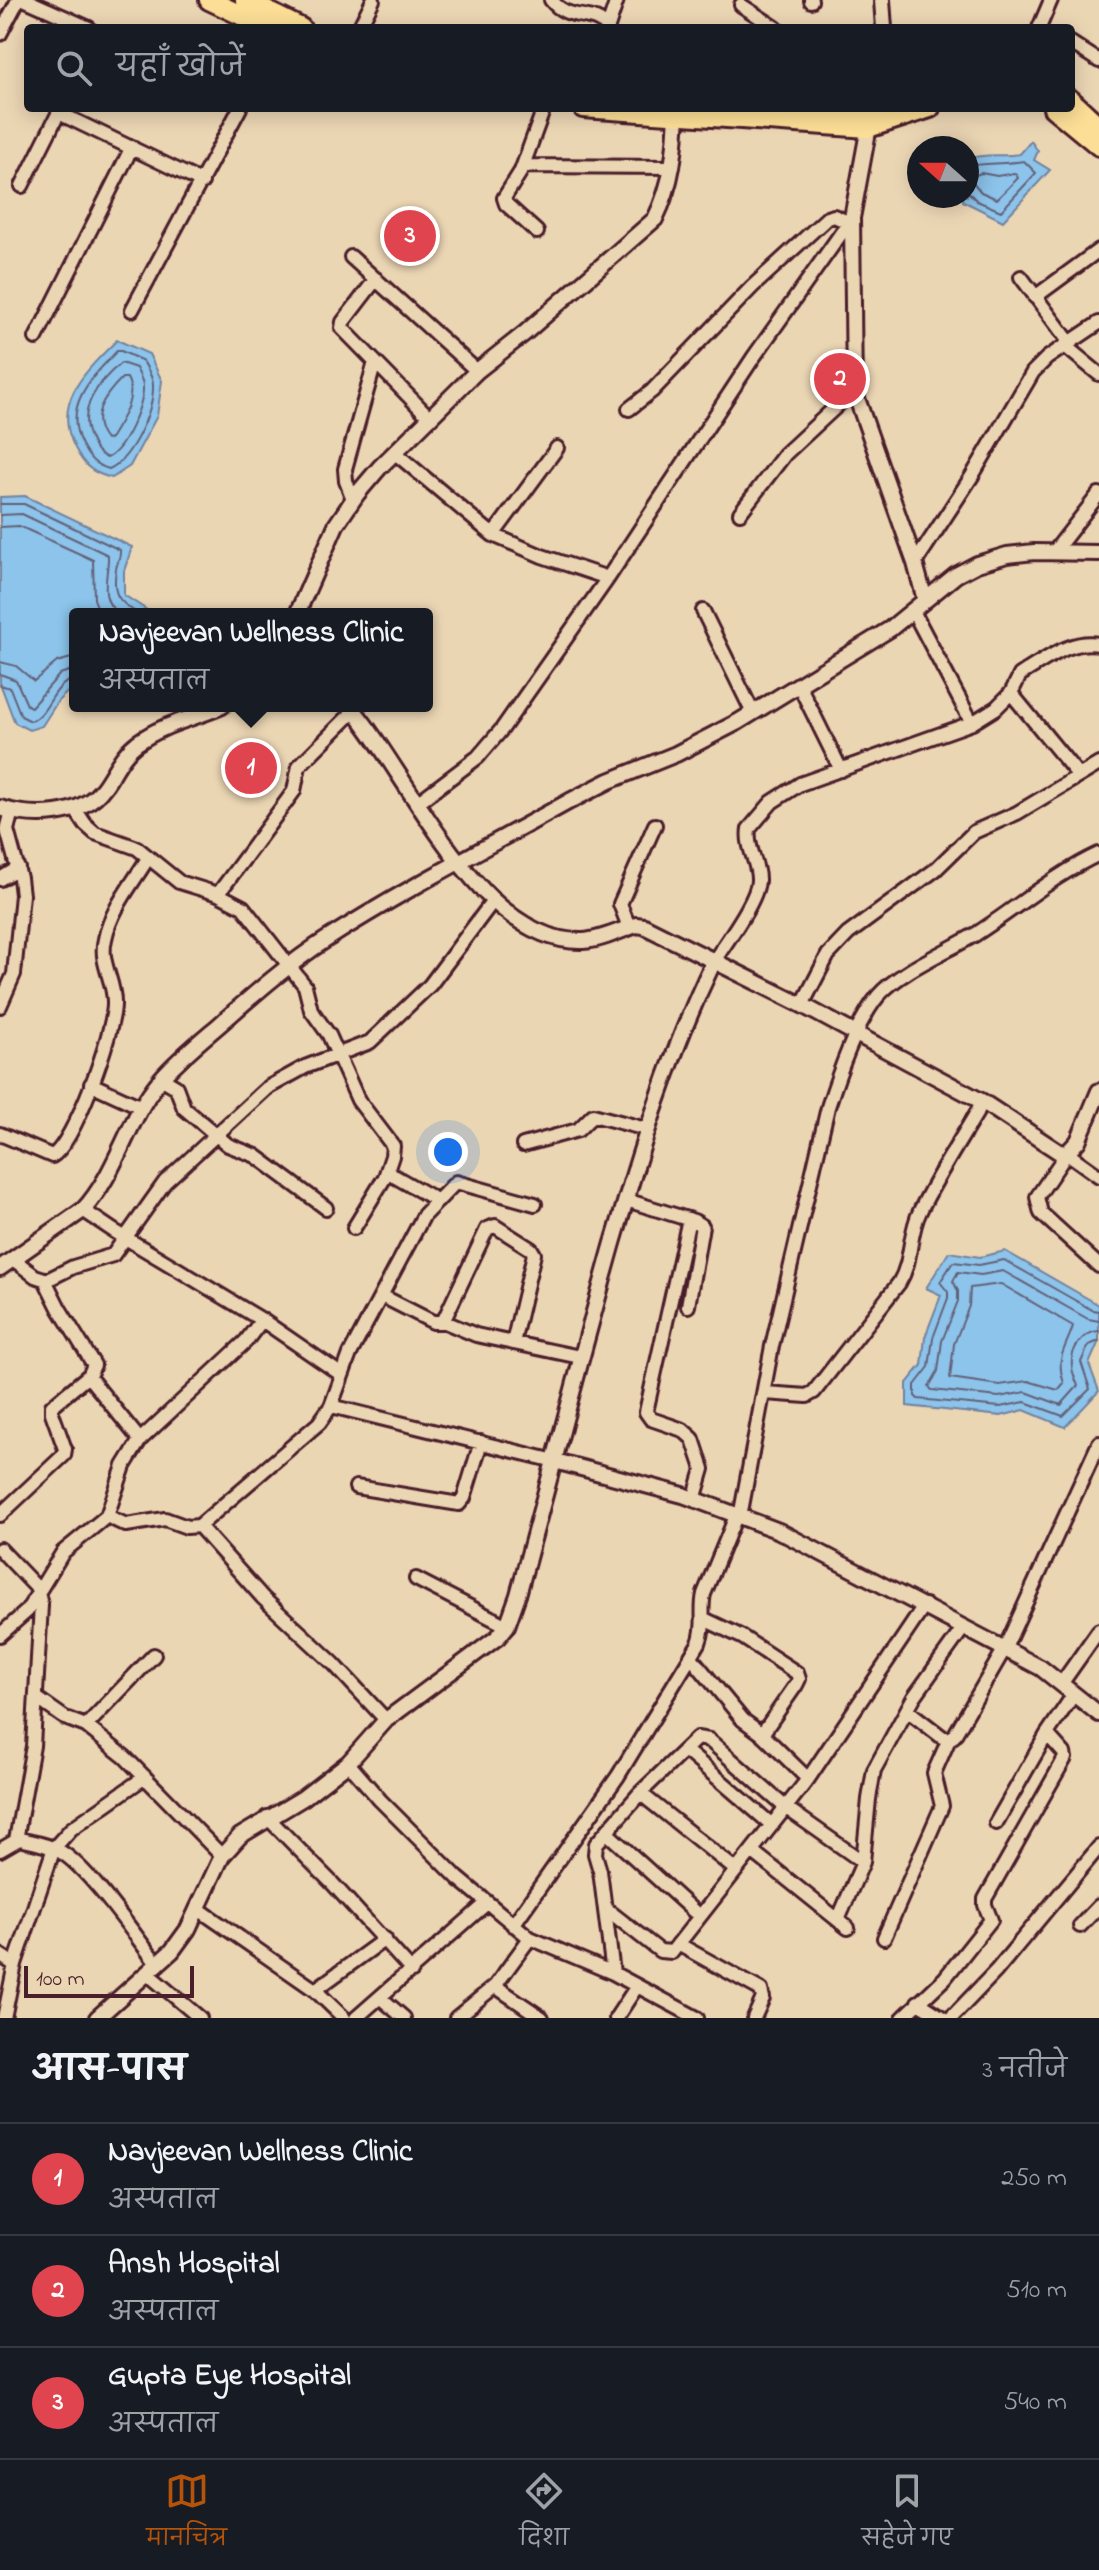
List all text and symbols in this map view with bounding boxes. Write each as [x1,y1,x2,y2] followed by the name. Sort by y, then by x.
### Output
[24,24,1075,112] search box
[52,46,96,90] icon: search
[116,47,245,91] text: यहाँ खोजें
[907,136,979,208] north arrow
[384,206,436,266] pin: 3
[814,349,866,409] pin: 2
[69,608,433,712] popup
[99,612,403,656] text: Navjeevan Wellness Clinic
[99,664,209,702] text: अस्पताल
[225,738,277,798] pin: 1
[428,1132,468,1172] your location
[24,1962,194,1998] scale bar
[36,1964,85,1996] text: 100 m
[32,2046,186,2096] text: आस-पास
[982,2052,1067,2090] text: 3 नतीजे
[108,2131,412,2175] text: Navjeevan Wellness Clinic
[54,2160,62,2198] text: 1
[1001,2160,1067,2198] text: 250 m
[108,2183,218,2221] text: अस्पताल
[108,2243,280,2287] text: Ansh Hospital
[52,2272,64,2310] text: 2
[1006,2272,1067,2310] text: 510 m
[108,2295,218,2333] text: अस्पताल
[108,2355,351,2399] text: Gupta Eye Hospital
[53,2384,63,2422] text: 3
[1004,2384,1067,2422] text: 540 m
[108,2407,218,2445] text: अस्पताल
[146,2469,227,2562] tab: मानचित्र
[519,2469,569,2562] tab: दिशा
[862,2469,953,2562] tab: सहेजे गए

